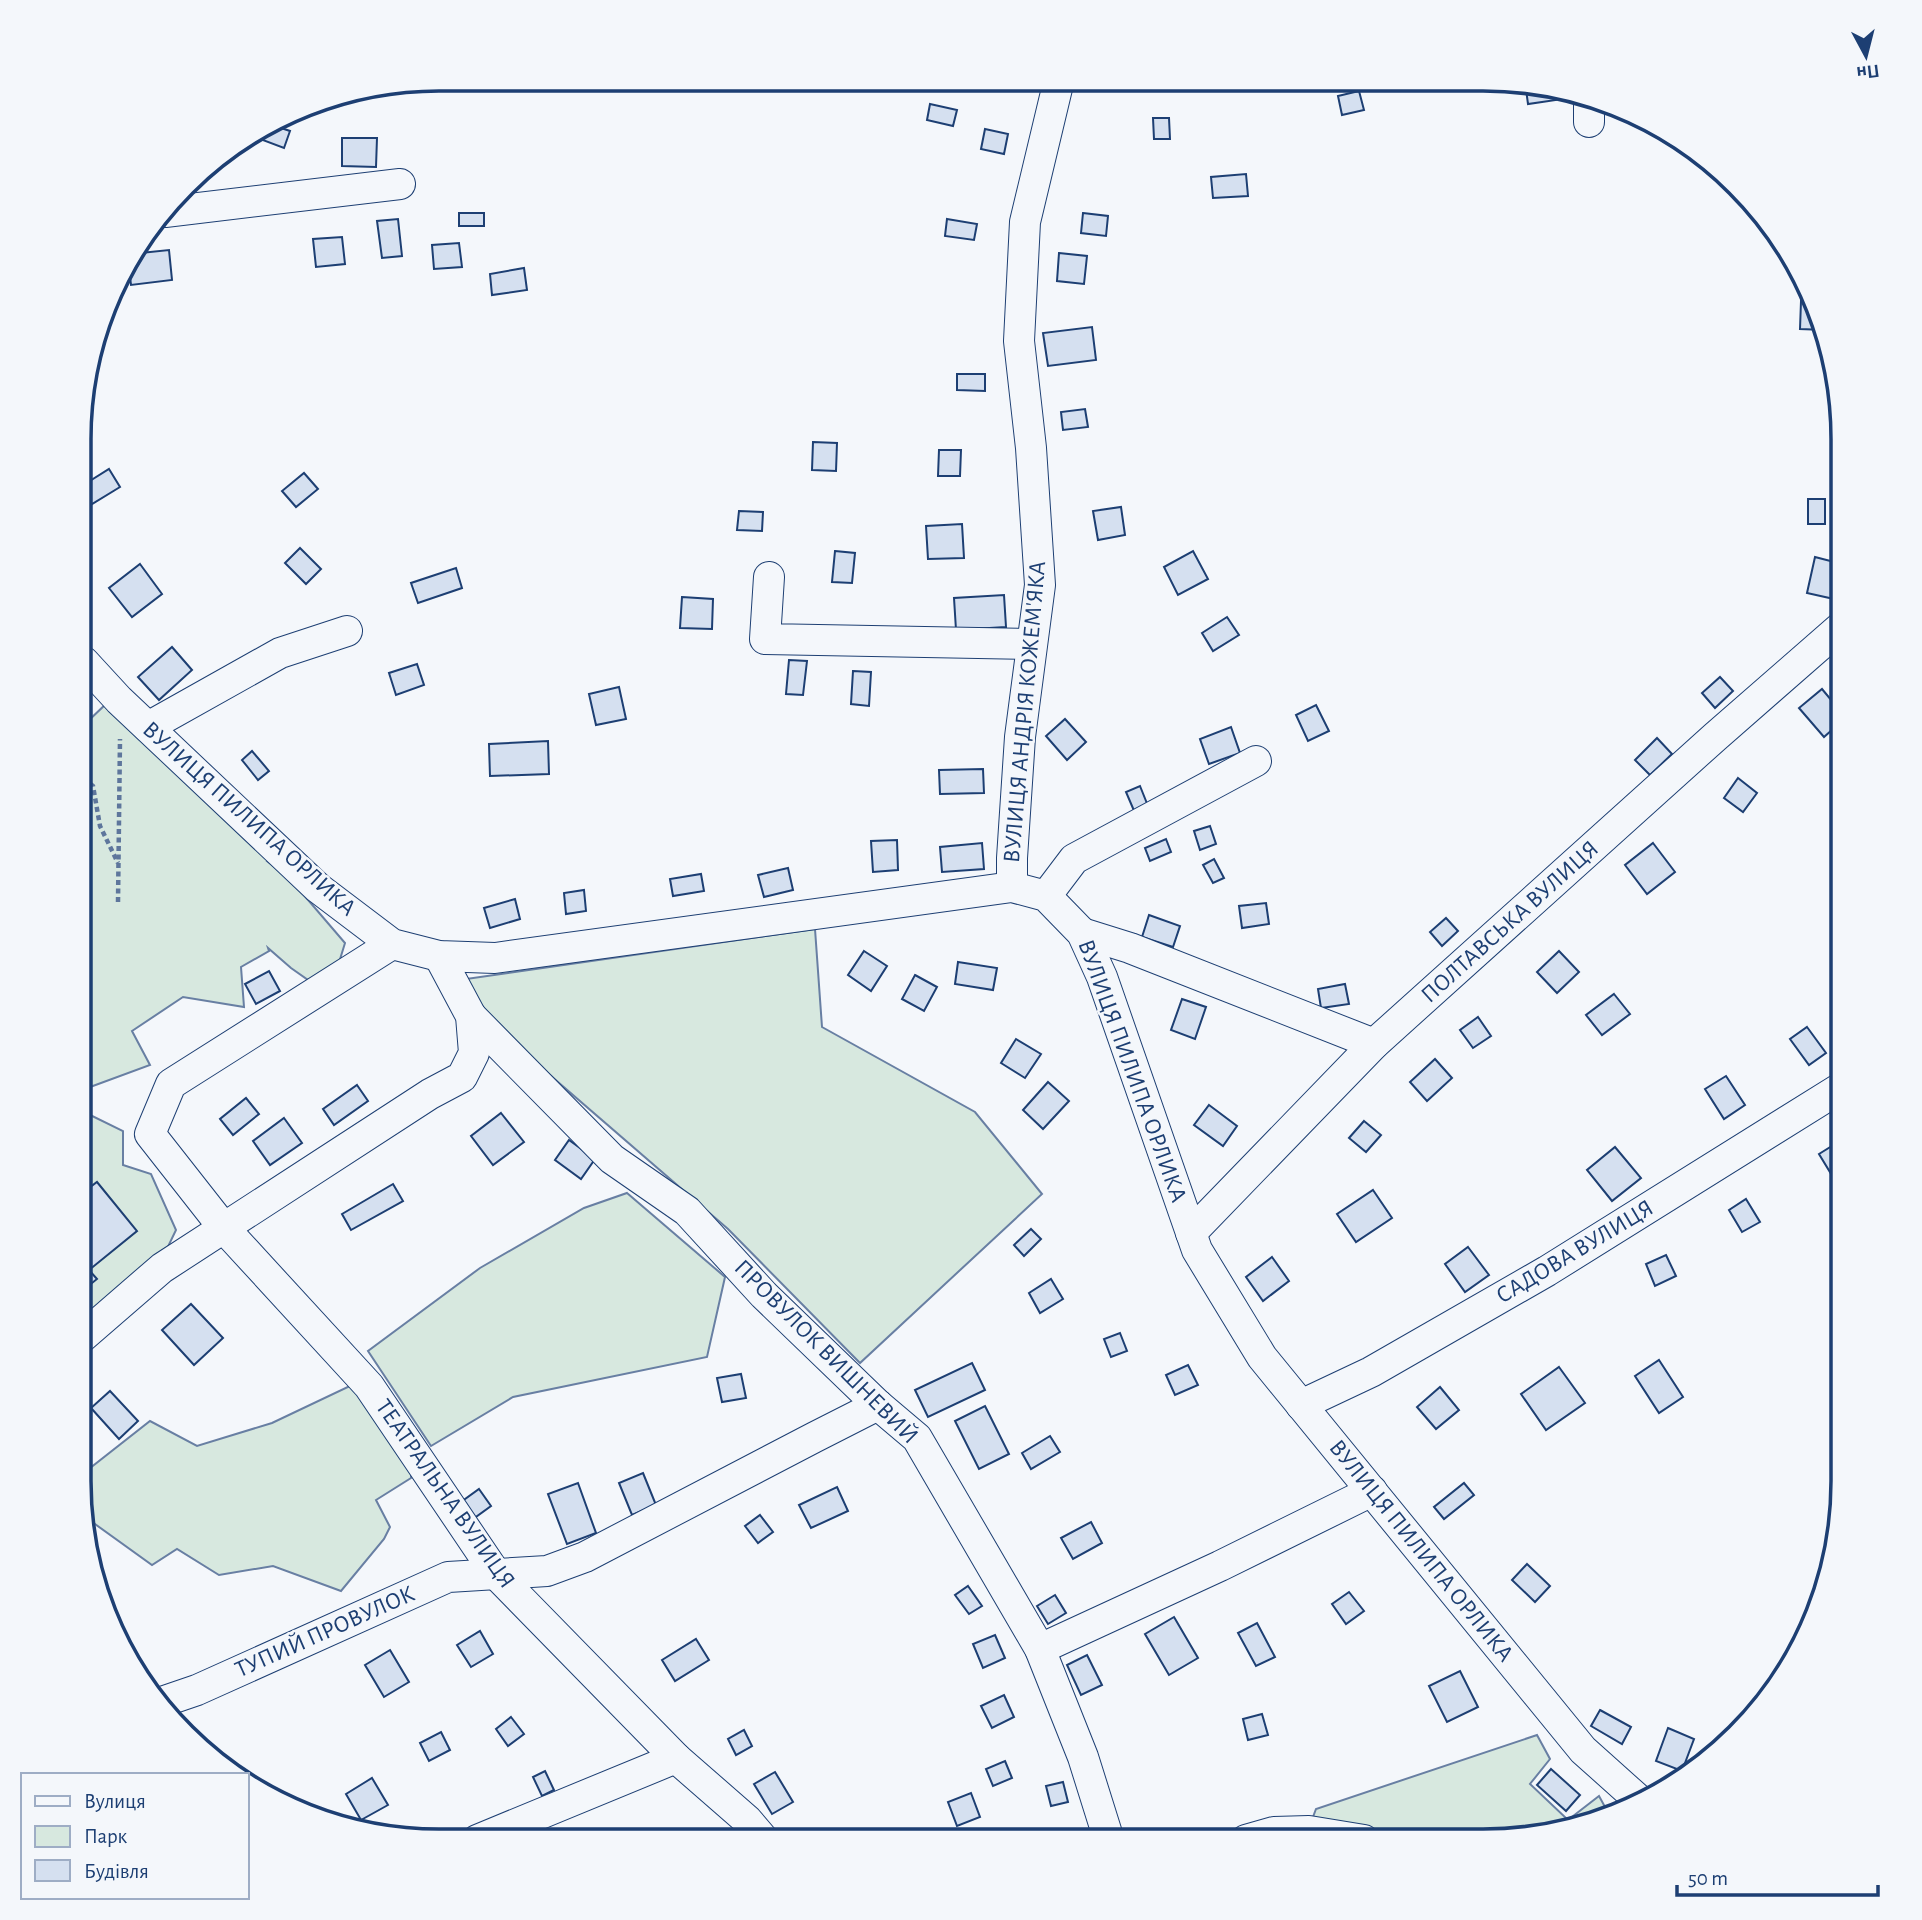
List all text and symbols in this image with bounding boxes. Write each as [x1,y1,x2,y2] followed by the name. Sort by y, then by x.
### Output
[1831,21,1901,91] north arrow
[1855,61,1881,82] text: Пн
[1000,560,1050,864] street label: ВУЛИЦЯ АНДРІЯ КОЖЕМ'ЯКА
[138,717,360,921] street label: ВУЛИЦЯ ПИЛИПА ОРЛИКА
[1417,836,1603,1008] street label: ПОЛТАВСЬКА ВУЛИЦЯ
[1073,937,1191,1205] street label: ВУЛИЦЯ ПИЛИПА ОРЛИКА
[1492,1196,1658,1308] street label: САДОВА ВУЛИЦЯ
[729,1255,923,1449] street label: ПРОВУЛОК ВИШНЕВИЙ
[371,1395,519,1593] street label: ТЕАТРАЛЬНА ВУЛИЦЯ
[1324,1436,1518,1666] street label: ВУЛИЦЯ ПИЛИПА ОРЛИКА
[232,1582,418,1682] street label: ТУПИЙ ПРОВУЛОК
[21,1773,248,1899] legend
[84,1791,146,1812] text: Вулиця
[84,1826,128,1847] text: Парк
[1677,1854,1878,1898] scale bar
[84,1861,149,1882] text: Будівля
[1688,1868,1728,1889] text: 50 m

